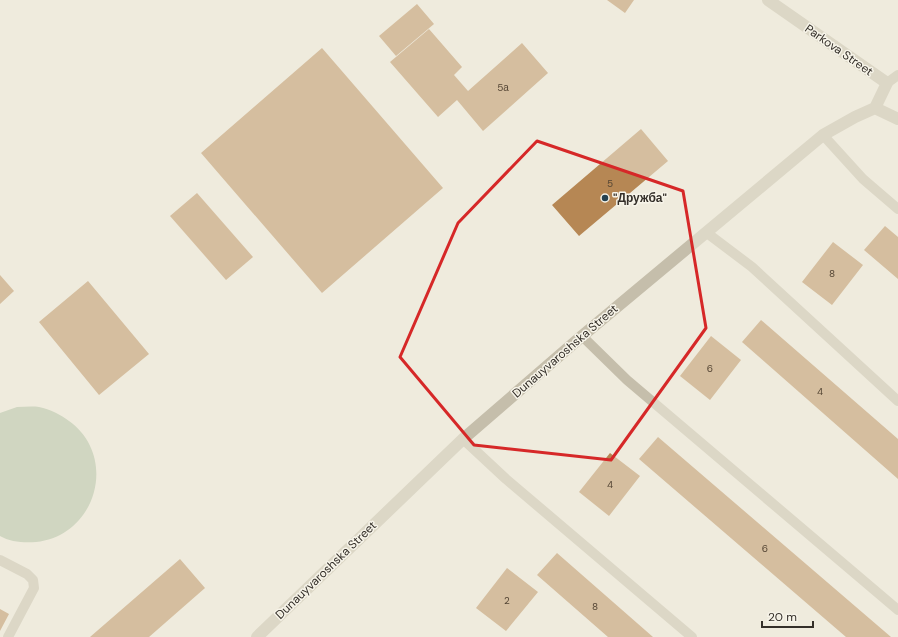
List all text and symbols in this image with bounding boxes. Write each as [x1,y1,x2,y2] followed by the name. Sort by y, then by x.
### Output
[802,21,877,80] street label: Parkova Street
[497,81,509,94] house number: 5а
[607,177,613,190] house number: 5
[613,190,667,206] place label: "Дружба"
[600,193,610,203] marker: "Дружба"
[829,267,835,280] house number: 8
[509,301,621,401] street label: Dunauyvaroshska Street
[707,362,713,375] house number: 6
[817,385,823,398] house number: 4
[607,478,613,491] house number: 4
[272,517,380,623] street label: Dunauyvaroshska Street
[762,542,768,555] house number: 6
[504,594,510,607] house number: 2
[592,600,598,613] house number: 8
[762,603,813,629] scale bar
[768,609,797,625] text: 20 m

